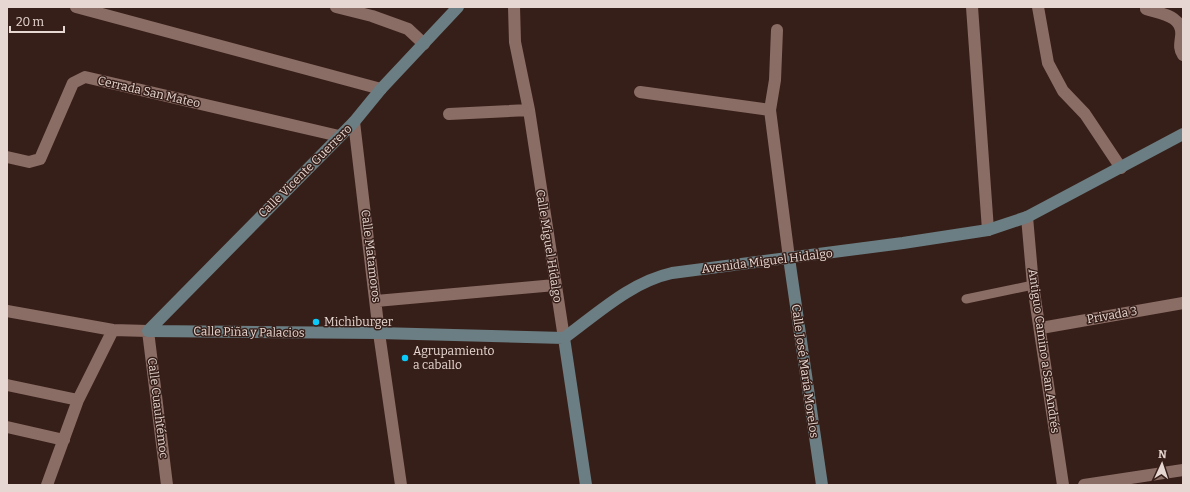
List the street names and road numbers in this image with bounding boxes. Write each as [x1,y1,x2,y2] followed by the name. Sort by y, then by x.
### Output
[96,73,202,111] street label: Cerrada San Mateo
[256,121,355,220] street label: Calle Vicente Guerrero
[533,188,565,304] street label: Calle Miguel Hidalgo
[358,209,384,304] street label: Calle Matamoros
[701,246,833,276] street label: Avenida Miguel Hidalgo
[1026,268,1063,434] street label: Antiguo Camino a San Andrés
[789,303,821,439] street label: Calle José María Morelos
[1086,304,1138,326] street label: Privada 3
[193,324,305,340] street label: Calle Piña y Palacios
[145,357,171,459] street label: Calle Cuauhtémoc

